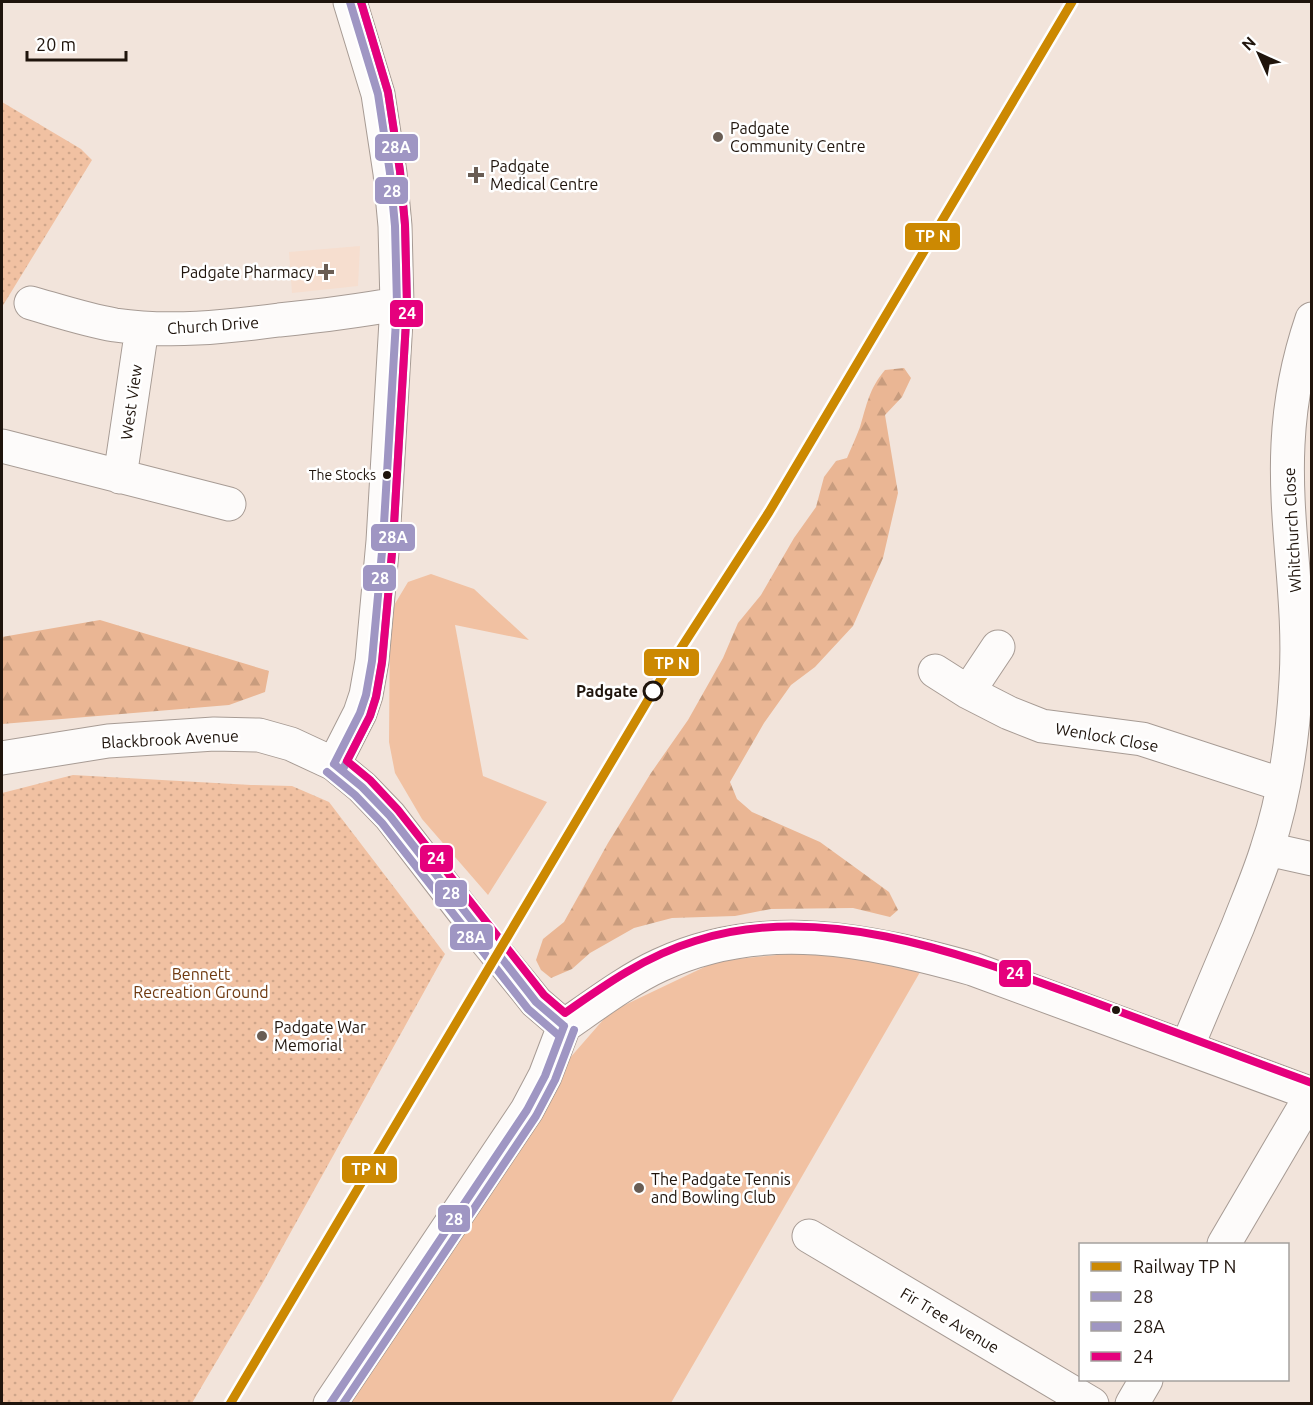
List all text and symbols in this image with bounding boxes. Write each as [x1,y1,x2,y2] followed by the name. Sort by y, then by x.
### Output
[27,24,126,62] scale bar
[1229,24,1289,84] north arrow
[1238,33,1259,54] text: N
[36,34,76,54] text: 20 m
[730,119,866,155] place label: Padgate Community Centre
[711,130,725,144] marker: Padgate Community Centre
[374,133,419,162] line badge: 28A
[381,138,411,156] text: 28A
[490,157,598,193] place label: Padgate Medical Centre
[467,166,485,184] marker: Padgate Medical Centre
[374,176,409,205] line badge: 28
[383,182,401,200] text: 28
[904,222,961,251] line badge: TP N
[915,227,951,245] text: TP N
[180,263,314,281] place label: Padgate Pharmacy
[319,265,333,279] marker: Padgate Pharmacy
[389,299,424,328] line badge: 24
[398,304,416,322] text: 24
[166,313,260,337] street label: Church Drive
[117,362,145,441] street label: West View
[309,467,376,483] place label: The Stocks
[1280,467,1304,593] street label: Whitchurch Close
[381,469,393,481] marker: The Stocks
[370,523,416,552] line badge: 28A
[378,528,408,546] text: 28A
[362,564,397,592] line badge: 28
[371,569,389,587] text: 28
[643,648,700,677] line badge: TP N
[654,654,690,672] text: TP N
[643,681,663,701] marker: Padgate
[576,682,638,700] place label: Padgate
[1054,719,1160,755] street label: Wenlock Close
[101,726,239,752] street label: Blackbrook Avenue
[419,844,454,873] line badge: 24
[427,849,445,867] text: 24
[434,879,468,908] line badge: 28
[442,884,460,902] text: 28
[449,923,494,951] line badge: 28A
[456,928,486,946] text: 28A
[998,959,1032,988] line badge: 24
[1006,964,1024,982] text: 24
[133,965,269,1001] park label: Bennett Recreation Ground
[1110,1004,1122,1016] unlabelled marker
[274,1018,366,1054] place label: Padgate War Memorial
[255,1029,269,1043] marker: Padgate War Memorial
[341,1155,398,1184] line badge: TP N
[351,1160,387,1178] text: TP N
[651,1170,791,1206] place label: The Padgate Tennis and Bowling Club
[632,1181,646,1195] marker: The Padgate Tennis and Bowling Club
[437,1204,471,1233] line badge: 28
[445,1210,463,1228] text: 28
[1079,1243,1289,1381] legend
[1133,1256,1236,1276] text: Railway TP N
[898,1284,1002,1356] street label: Fir Tree Avenue
[1133,1286,1153,1306] text: 28
[1133,1316,1165,1336] text: 28A
[1133,1346,1153,1366] text: 24

